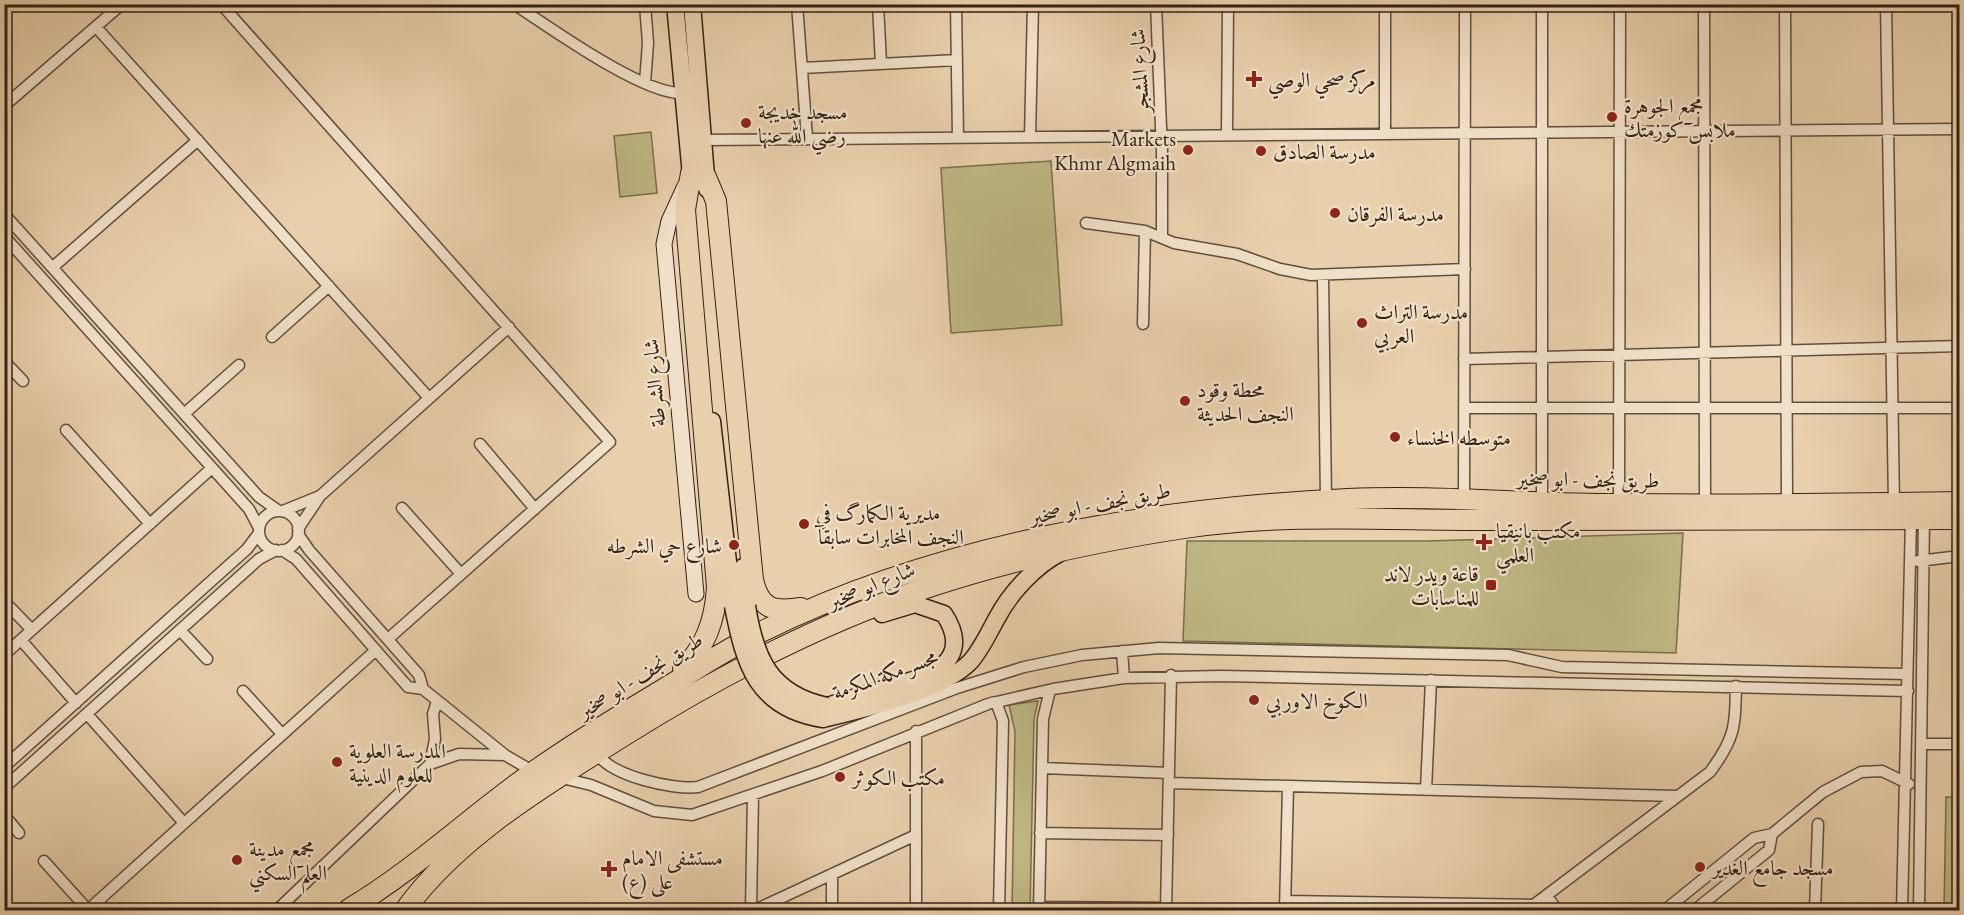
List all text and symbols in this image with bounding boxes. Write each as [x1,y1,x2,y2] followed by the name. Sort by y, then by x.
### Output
[1123,28,1160,116] street label: شارع المشجر
[1268,66,1376,100] place label: مركز صحي الوصي
[1245,70,1263,88] marker: مركز صحي الوصي
[1624,92,1736,144] place label: مجمع الجوهرة ملابس كوزمتك
[758,98,847,156] place label: مسجد خديجة رضي الله عنها
[1605,110,1619,124] marker: مجمع الجوهرة ملابس كوزمتك
[739,116,753,130] marker: مسجد خديجة رضي الله عنها
[1054,125,1176,176] place label: Markets Khmr Algmaih
[1273,138,1376,165] place label: مدرسة الصادق
[1181,143,1195,157] marker: Markets Khmr Algmaih
[1254,144,1268,158] marker: مدرسة الصادق
[1347,200,1444,227] place label: مدرسة الفرقان
[1328,206,1342,220] marker: مدرسة الفرقان
[1374,298,1468,353] place label: مدرسة التراث العربي
[1355,316,1369,330] marker: مدرسة التراث العربي
[637,337,676,428] street label: شارع الشرطة
[1197,376,1294,427] place label: محطة وقود النجف الحديثة
[1178,394,1192,408] marker: محطة وقود النجف الحديثة
[1407,424,1511,451] place label: متوسطه الخنساء
[1388,430,1402,444] marker: متوسطه الخنساء
[1514,464,1660,494] street label: طريق نجف - ابو صخير
[1025,476,1173,530] street label: طريق نجف - ابو صخير
[814,499,964,550] place label: مديرية الكمارگ في النجف المخابرات سابقآ
[797,517,811,531] marker: مديرية الكمارگ في النجف المخابرات سابقآ
[1496,517,1580,575] place label: مكتب بانيقيا العلمي
[607,532,722,564] place label: شارع حي الشرطه
[1477,535,1491,549] marker: مكتب بانيقيا العلمي
[727,538,741,552] marker: شارع حي الشرطه
[821,555,921,620] street label: شارع ابو صخير
[1384,560,1479,611] place label: قاعة ويدر لاند للمناسابات
[1484,578,1498,592] marker: قاعة ويدر لاند للمناسابات
[571,626,708,725] street label: طريق نجف - ابو صخير
[828,642,942,707] street label: مجسر مكة المكرمة
[1266,687,1368,720] place label: الكوخ الاوربي
[1247,693,1261,707] marker: الكوخ الاوربي
[349,737,446,793] place label: المدرسة العلوية للعلوم الدينية
[330,755,344,769] marker: المدرسة العلوية للعلوم الدينية
[850,764,945,792] place label: مكتب الكوثر
[833,770,847,784] marker: مكتب الكوثر
[249,835,327,894] place label: مجمع مدينة العلم السكني
[622,844,723,900] place label: مستشفی الامام علی (ع)
[230,853,244,867] marker: مجمع مدينة العلم السكني
[1710,854,1833,887] place label: مسجد جامع الغدير
[600,860,618,878] marker: مستشفی الامام علی (ع)
[1693,860,1707,874] marker: مسجد جامع الغدير

